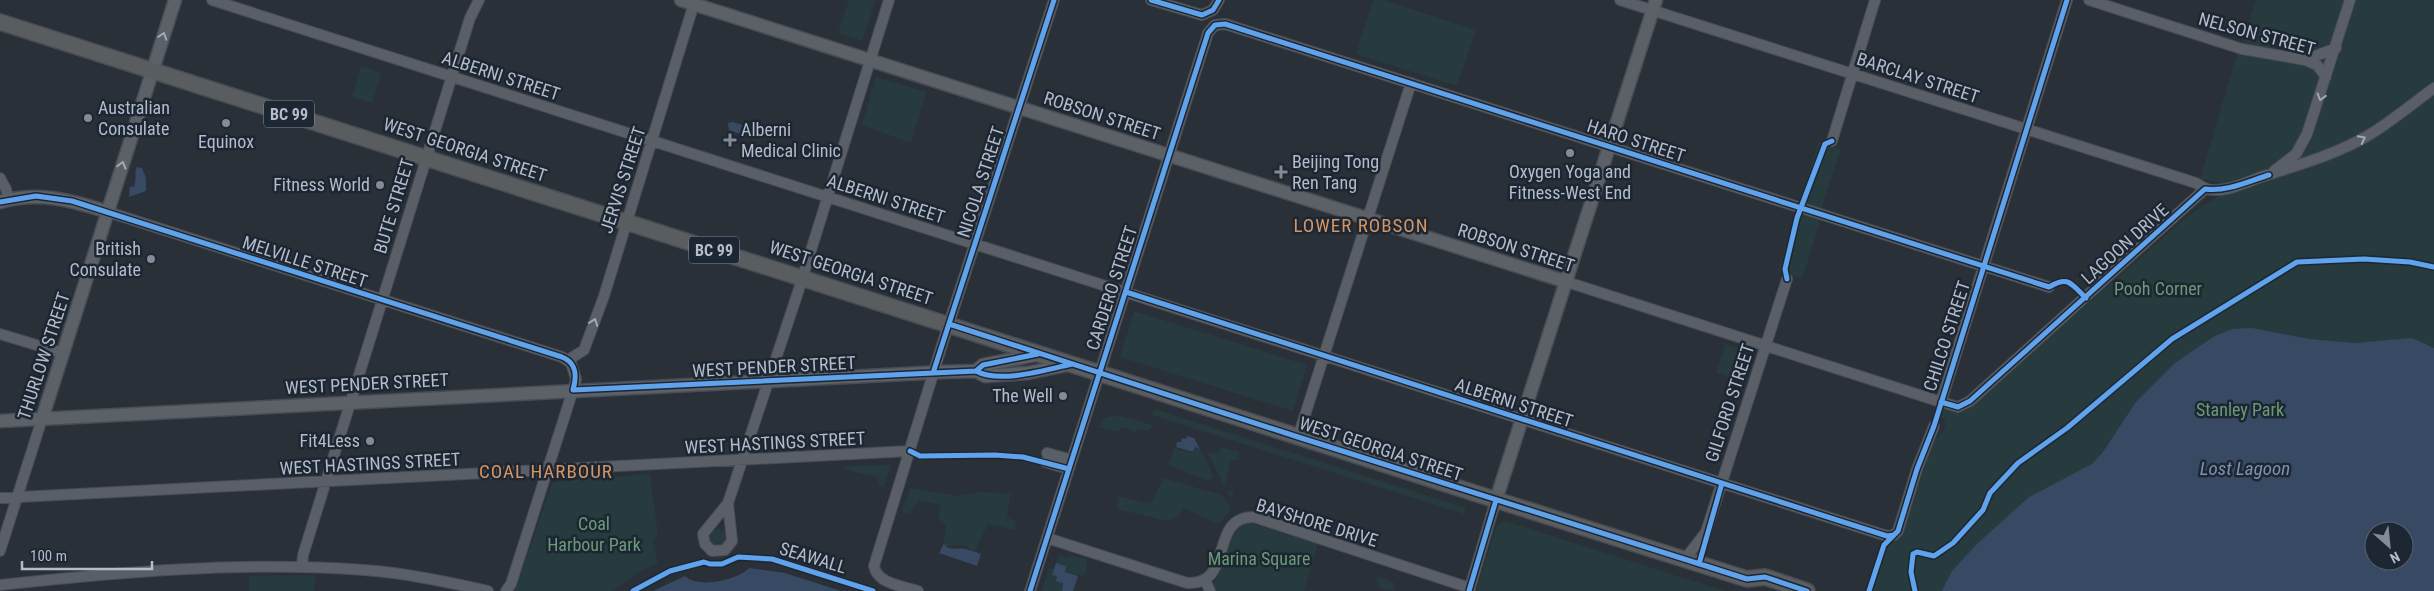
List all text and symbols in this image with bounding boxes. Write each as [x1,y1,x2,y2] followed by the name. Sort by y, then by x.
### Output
[2197,8,2318,59] street label: NELSON STREET
[158,32,168,40] one-way arrow
[440,47,563,104] street label: ALBERNI STREET
[1854,48,1982,107] street label: BARCLAY STREET
[1041,87,1163,144] street label: ROBSON STREET
[2316,92,2326,100] one-way arrow
[98,97,170,139] place label: Australian Consulate
[264,100,314,128] road number: BC 99
[82,112,94,124] marker: Australian Consulate
[381,113,550,186] street label: WEST GEORGIA STREET
[1584,115,1688,166] street label: HARO STREET
[220,117,232,129] marker: Equinox
[741,119,841,161] place label: Alberni Medical Clinic
[595,124,650,236] street label: JERVIS STREET
[953,124,1008,240] street label: NICOLA STREET
[198,131,254,152] place label: Equinox
[723,133,737,147] marker: Alberni Medical Clinic
[2357,135,2366,145] one-way arrow
[1564,147,1576,159] marker: Oxygen Yoga and Fitness-West End
[1292,151,1379,193] place label: Beijing Tong Ren Tang
[369,156,418,256] street label: BUTE STREET
[1509,161,1631,203] place label: Oxygen Yoga and Fitness-West End
[116,162,126,170] one-way arrow
[1274,165,1288,179] marker: Beijing Tong Ren Tang
[825,170,948,227] street label: ALBERNI STREET
[273,174,370,195] place label: Fitness World
[374,179,386,191] marker: Fitness World
[2077,199,2173,288] street label: LAGOON DRIVE
[1293,214,1429,237] district label: LOWER ROBSON
[1455,219,1577,276] street label: ROBSON STREET
[1082,223,1142,353] street label: CARDERO STREET
[240,231,370,292] street label: MELVILLE STREET
[689,236,739,264] road number: BC 99
[767,236,936,309] street label: WEST GEORGIA STREET
[70,238,141,280] place label: British Consulate
[145,253,157,265] marker: British Consulate
[1919,278,1974,394] street label: CHILCO STREET
[2114,278,2203,299] park label: Pooh Corner
[13,290,74,422] street label: THURLOW STREET
[588,318,598,327] one-way arrow
[1701,341,1758,464] street label: GILFORD STREET
[692,352,856,381] street label: WEST PENDER STREET
[285,369,449,398] street label: WEST PENDER STREET
[1453,374,1576,431] street label: ALBERNI STREET
[992,385,1053,406] place label: The Well
[1057,390,1069,402] marker: The Well
[2196,399,2284,420] park label: Stanley Park
[1297,412,1466,485] street label: WEST GEORGIA STREET
[684,427,866,458] street label: WEST HASTINGS STREET
[300,430,360,451] place label: Fit4Less
[364,435,376,447] marker: Fit4Less
[279,448,461,479] street label: WEST HASTINGS STREET
[2200,457,2290,480] water label: Lost Lagoon
[479,460,613,483] district label: COAL HARBOUR
[1254,494,1381,551] street label: BAYSHORE DRIVE
[547,513,641,555] park label: Coal Harbour Park
[2364,521,2414,571] north arrow
[777,537,850,578] street label: SEAWALL
[22,538,152,570] scale bar
[30,547,67,565] text: 100 m
[1208,548,1310,569] park label: Marina Square
[2387,549,2402,567] text: N

